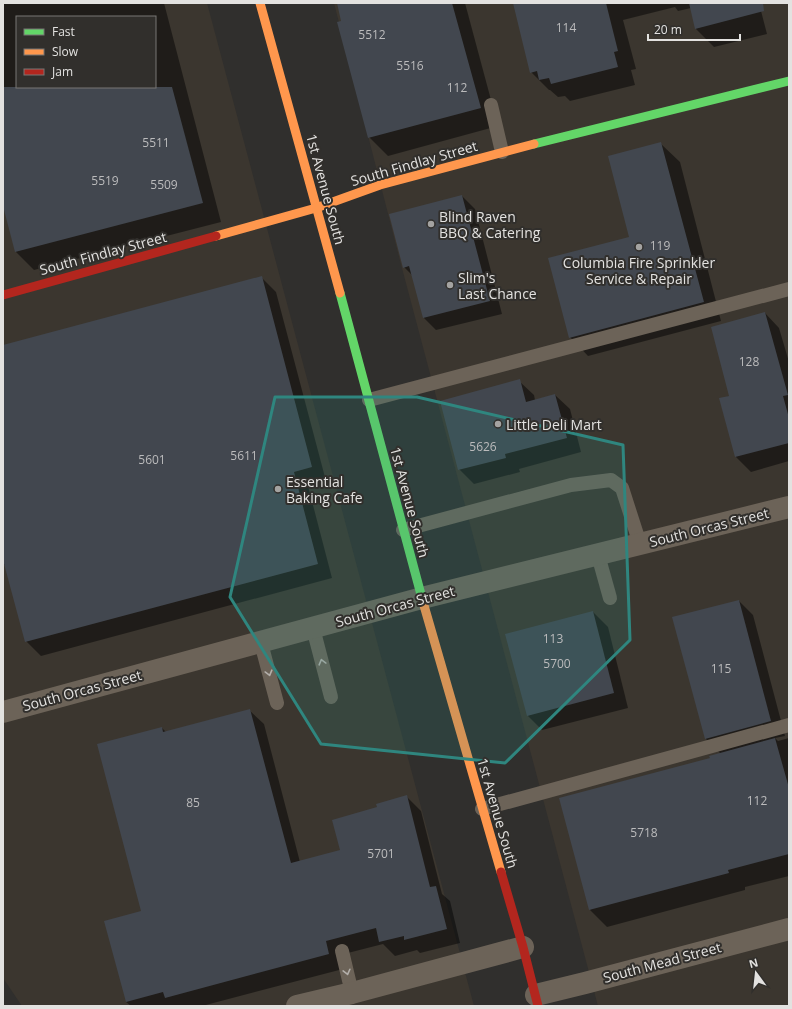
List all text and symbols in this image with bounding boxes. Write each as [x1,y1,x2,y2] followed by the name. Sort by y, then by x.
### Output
[16,16,156,88] legend
[648,16,740,42] scale bar
[556,19,576,36] house number: 114
[654,21,682,38] text: 20 m
[52,23,75,40] text: Fast
[358,26,386,43] house number: 5512
[52,43,79,60] text: Slow
[396,57,424,74] house number: 5516
[51,63,73,80] text: Jam
[447,79,467,96] house number: 112
[302,132,350,246] street label: 1st Avenue South
[142,134,170,151] house number: 5511
[348,136,480,190] street label: South Findlay Street
[91,172,119,189] house number: 5519
[150,176,178,193] house number: 5509
[439,207,541,242] place label: Blind Raven BBQ & Catering
[426,219,436,229] marker: Blind Raven BBQ & Catering
[37,227,169,279] street label: South Findlay Street
[650,237,670,254] house number: 119
[634,242,644,252] marker: Columbia Fire Sprinkler Service & Repair
[563,253,715,288] place label: Columbia Fire Sprinkler Service & Repair
[458,268,537,303] place label: Slim's Last Chance
[445,280,455,290] marker: Slim's Last Chance
[739,353,759,370] house number: 128
[506,415,602,434] place label: Little Deli Mart
[493,419,503,429] marker: Little Deli Mart
[469,438,497,455] house number: 5626
[386,445,434,559] street label: 1st Avenue South
[230,447,258,464] house number: 5611
[138,451,166,468] house number: 5601
[286,472,363,507] place label: Essential Baking Cafe
[273,484,283,494] marker: Essential Baking Cafe
[647,503,771,551] street label: South Orcas Street
[333,581,457,631] street label: South Orcas Street
[543,630,563,647] house number: 113
[543,655,571,672] house number: 5700
[318,659,327,666] one-way arrow
[711,660,731,677] house number: 115
[20,665,144,715] street label: South Orcas Street
[264,669,273,676] one-way arrow
[473,756,523,870] street label: 1st Avenue South
[747,792,767,809] house number: 112
[186,794,200,811] house number: 85
[630,824,658,841] house number: 5718
[367,845,395,862] house number: 5701
[601,937,723,987] street label: South Mead Street
[736,953,776,993] north arrow
[747,954,760,971] text: N
[342,969,350,975] one-way arrow

